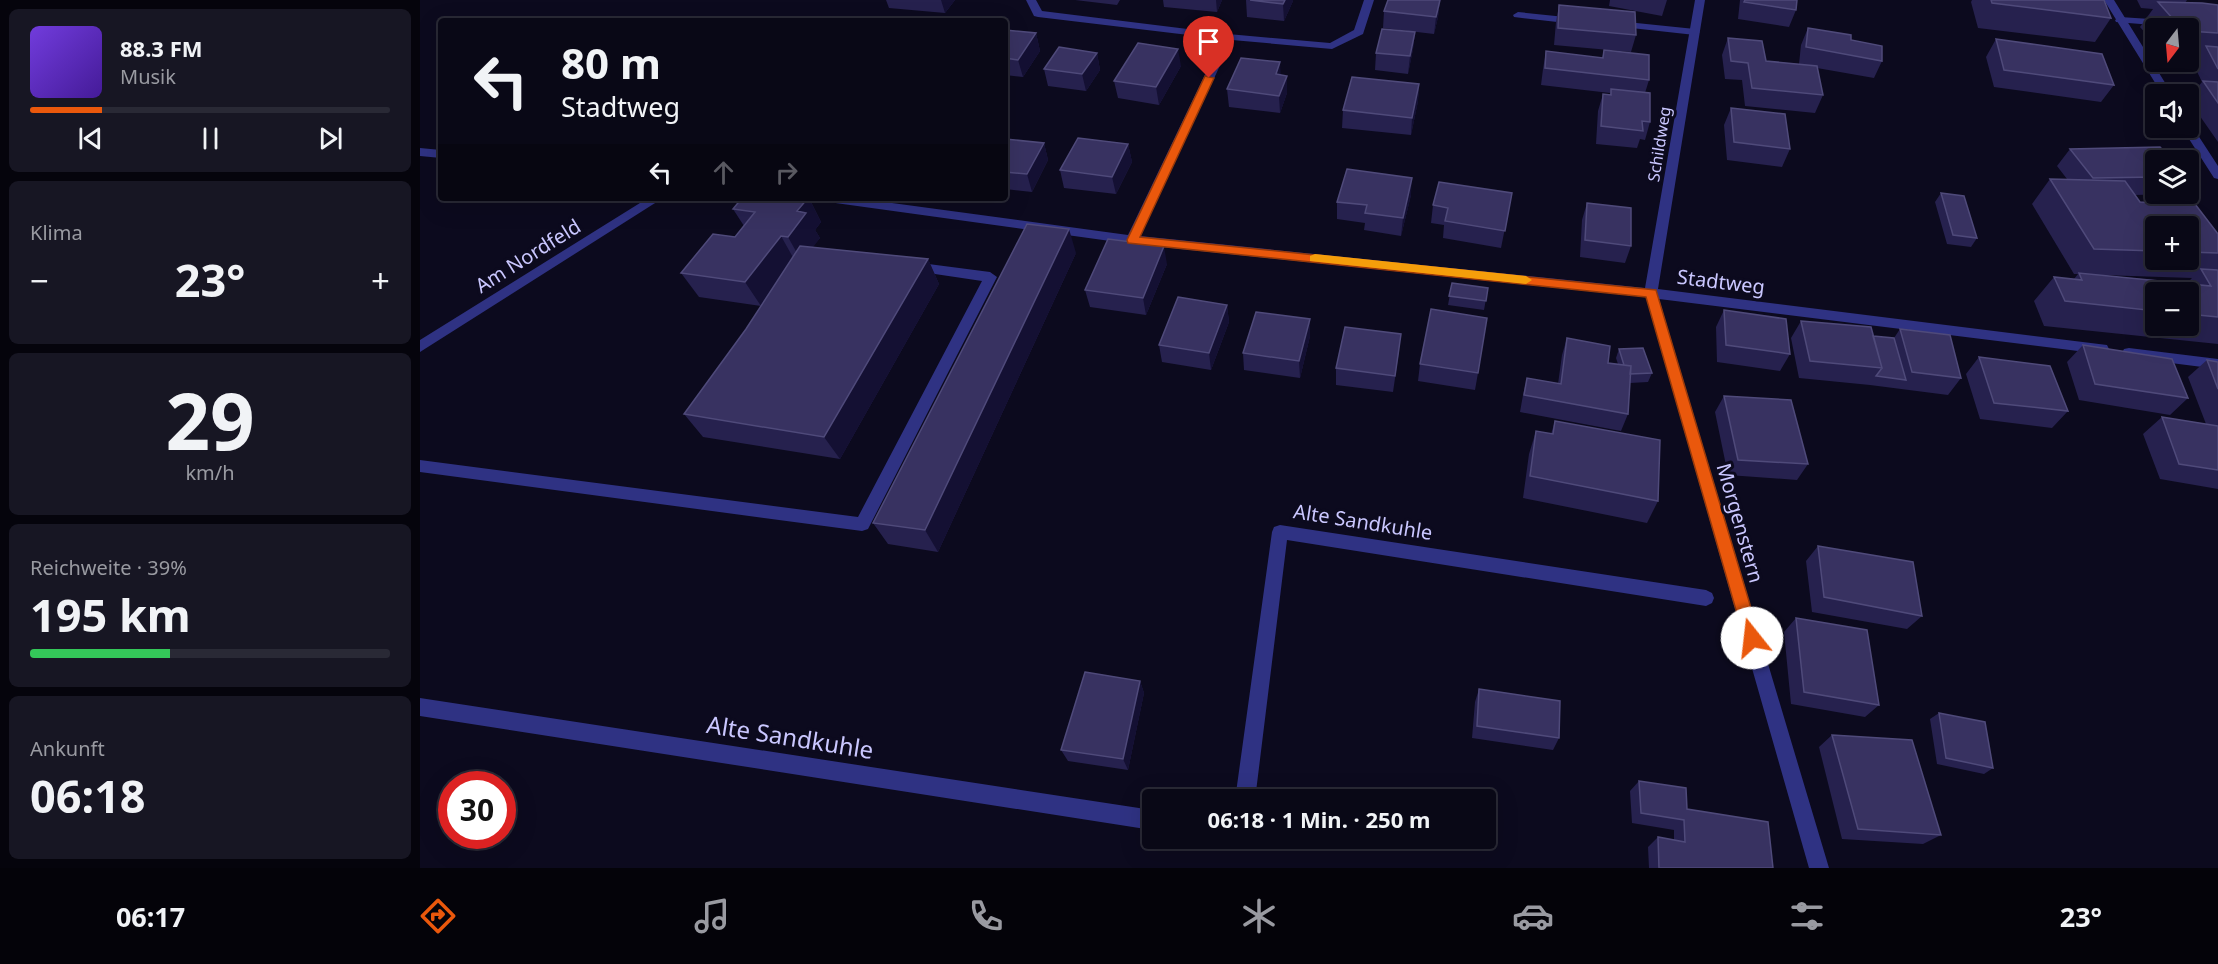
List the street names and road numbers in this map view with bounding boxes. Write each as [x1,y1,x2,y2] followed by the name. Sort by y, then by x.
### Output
[1642,105,1676,183] street label: Schildweg
[470,212,586,299] street label: Am Nordfeld
[1676,263,1767,300] street label: Stadtweg
[1711,460,1770,586] street label: Morgenstern
[1292,497,1434,546] street label: Alte Sandkuhle
[704,707,876,766] street label: Alte Sandkuhle

